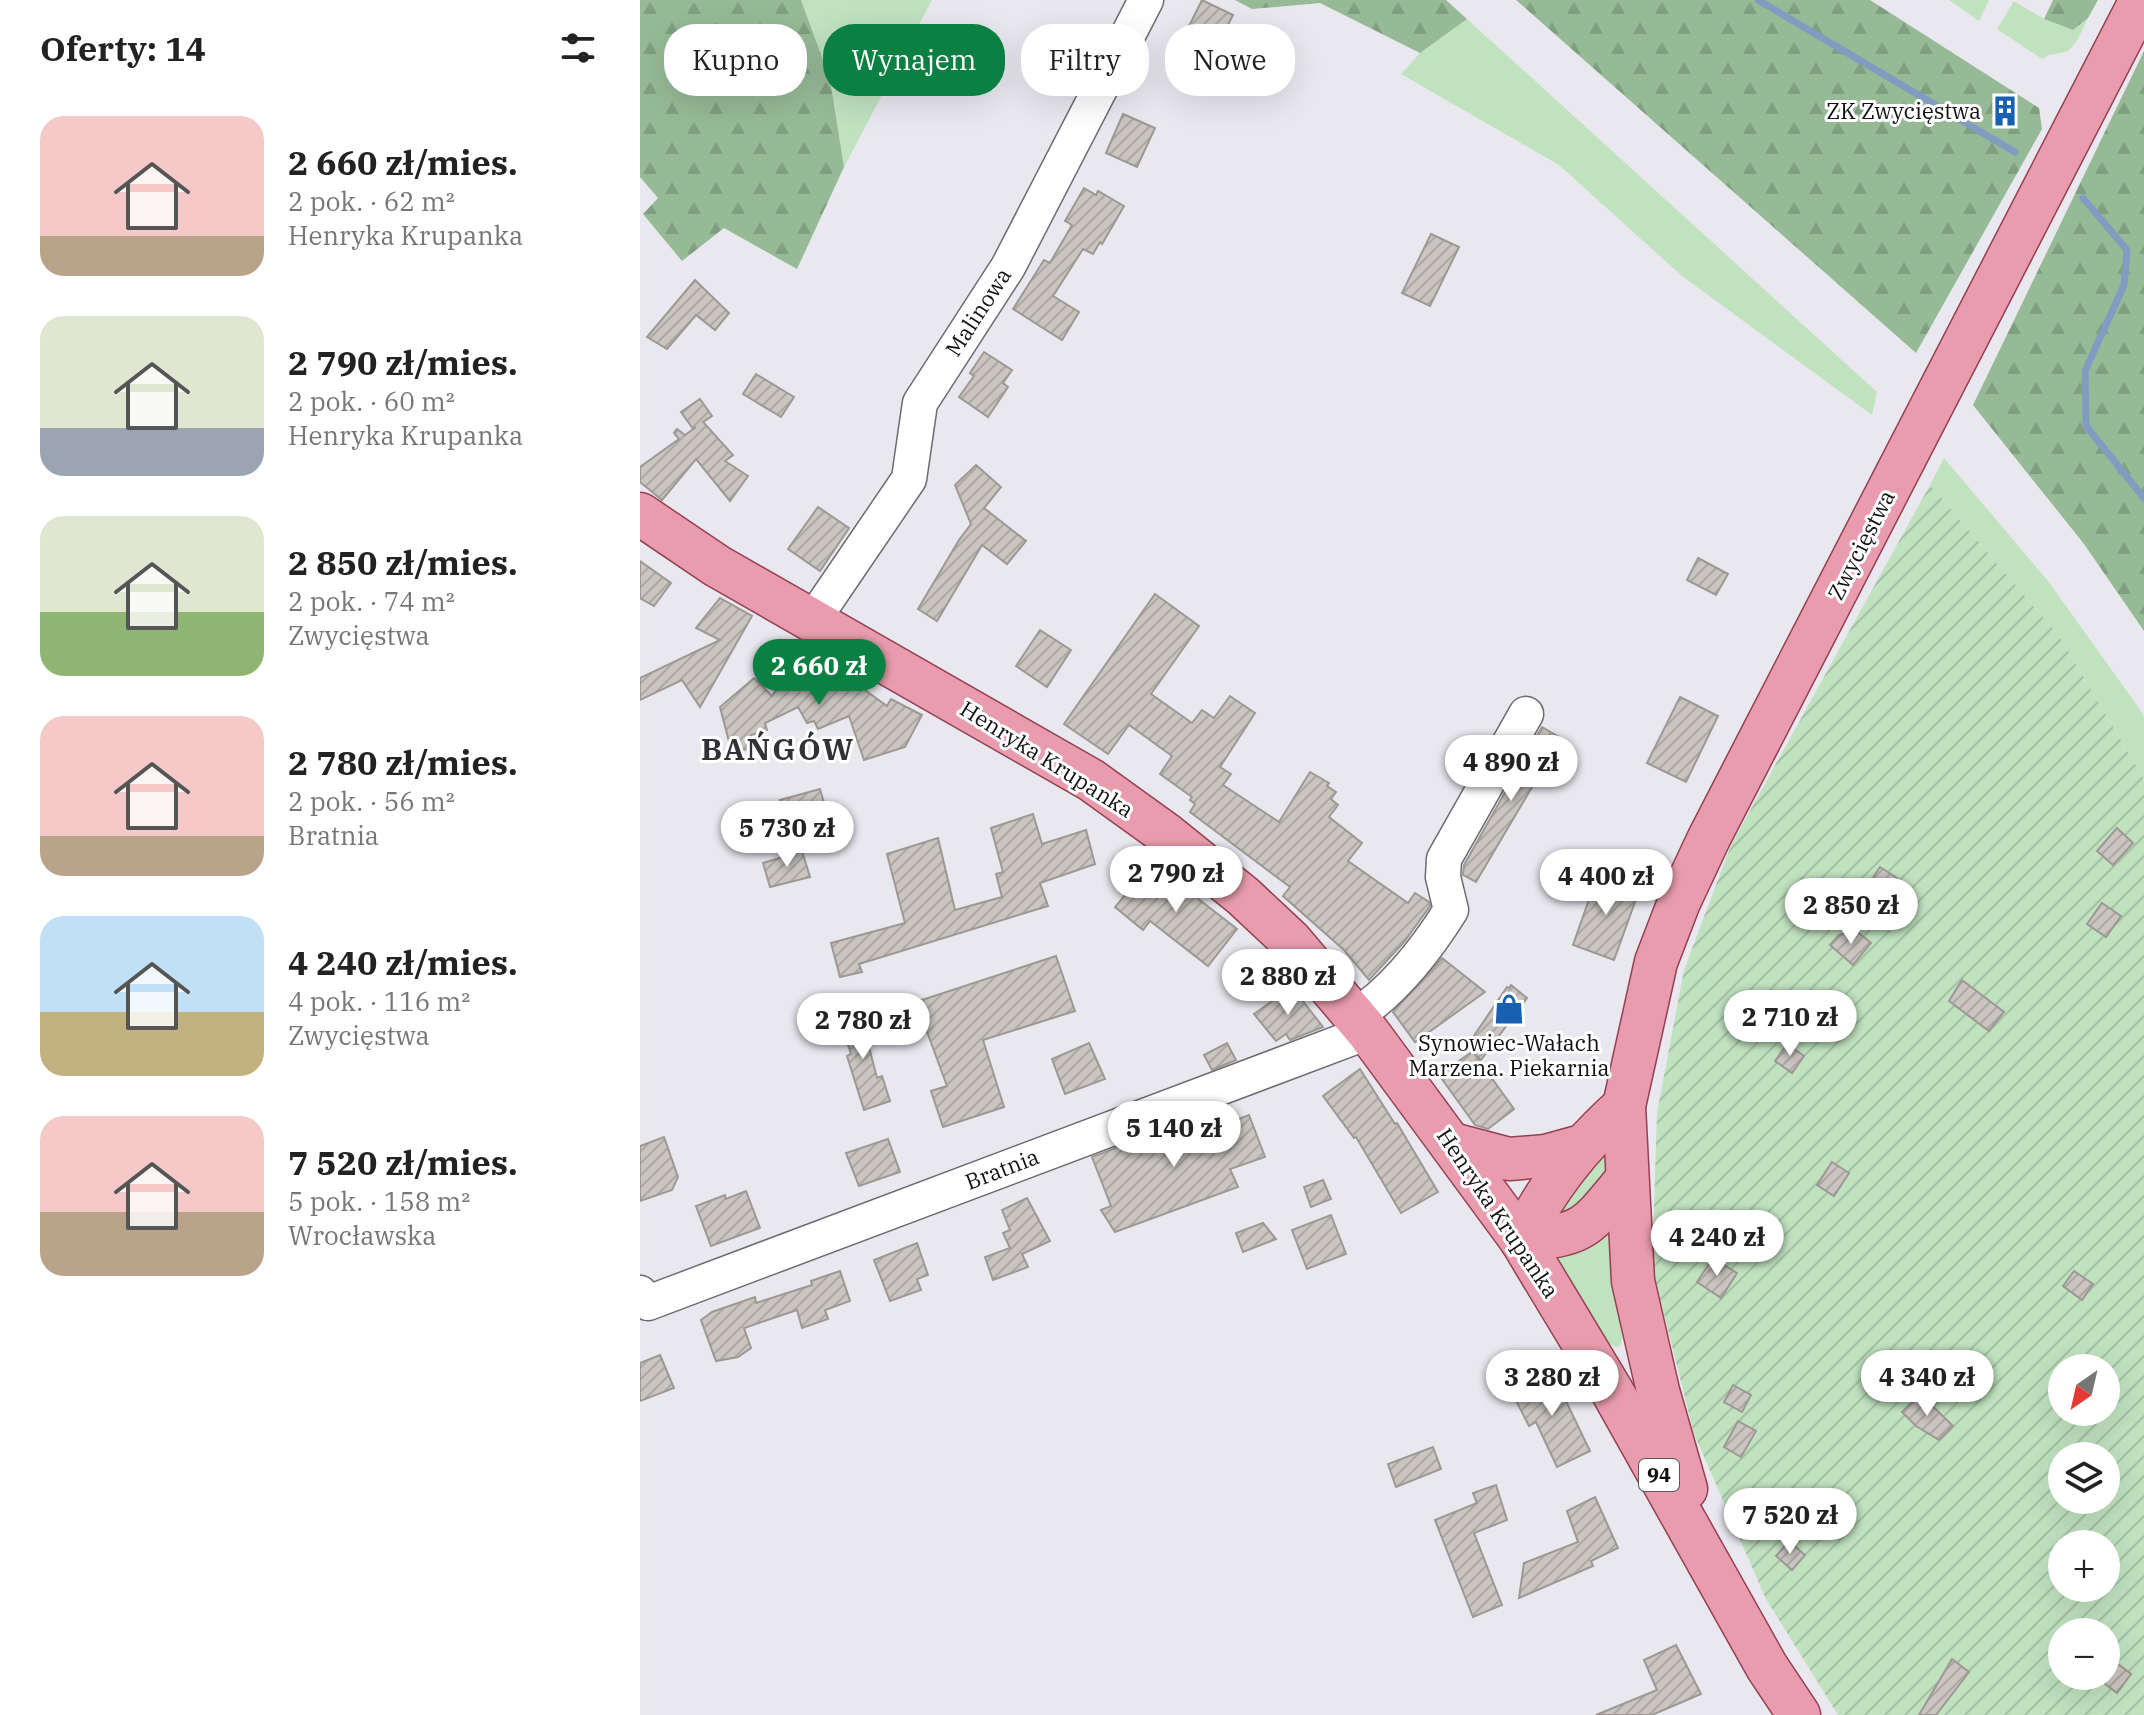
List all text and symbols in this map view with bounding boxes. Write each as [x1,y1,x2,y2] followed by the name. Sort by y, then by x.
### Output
[664,24,807,96] chip: Kupno
[823,24,1005,96] chip: Wynajem
[1021,24,1149,96] chip: Filtry
[1165,24,1295,96] chip: Nowe
[40,26,206,70] text: Oferty: 14
[556,26,600,70] icon: filters
[1988,94,2022,128] building icon: ZK Zwycięstwa
[1826,96,1981,125] place label: ZK Zwycięstwa
[288,140,518,184] text: 2 660 zł/mies.
[104,148,200,244] icon: home
[288,184,455,218] text: 2 pok. · 62 m²
[288,218,523,252] text: Henryka Krupanka
[938,262,1017,362] street label: Malinowa
[288,340,518,384] text: 2 790 zł/mies.
[104,348,200,444] icon: home
[288,384,455,418] text: 2 pok. · 60 m²
[288,418,523,452] text: Henryka Krupanka
[1820,485,1901,605] street label: Zwycięstwa
[288,540,518,584] text: 2 850 zł/mies.
[104,548,200,644] icon: home
[288,584,455,618] text: 2 pok. · 74 m²
[288,618,430,652] text: Zwycięstwa
[736,639,902,707] pin: 2 660 zł
[771,648,867,682] text: 2 660 zł
[955,694,1139,824] street label: Henryka Krupanka
[701,729,855,768] district label: BAŃGÓW
[1428,735,1594,803] pin: 4 890 zł
[288,740,518,784] text: 2 780 zł/mies.
[1463,744,1559,778] text: 4 890 zł
[104,748,200,844] icon: home
[288,784,455,818] text: 2 pok. · 56 m²
[704,801,870,869] pin: 5 730 zł
[739,810,835,844] text: 5 730 zł
[288,818,379,852] text: Bratnia
[1093,846,1259,914] pin: 2 790 zł
[1523,849,1689,917] pin: 4 400 zł
[1128,855,1224,889] text: 2 790 zł
[1558,858,1654,892] text: 4 400 zł
[1768,878,1934,946] pin: 2 850 zł
[1803,887,1899,921] text: 2 850 zł
[288,940,518,984] text: 4 240 zł/mies.
[104,948,200,1044] icon: home
[1205,949,1371,1017] pin: 2 880 zł
[1240,958,1336,992] text: 2 880 zł
[288,984,470,1018] text: 4 pok. · 116 m²
[1707,990,1873,1058] pin: 2 710 zł
[1492,992,1526,1026] shop icon: Synowiec-Wałach Marzena. Piekarnia
[780,993,946,1061] pin: 2 780 zł
[1742,999,1838,1033] text: 2 710 zł
[815,1002,911,1036] text: 2 780 zł
[288,1018,430,1052] text: Zwycięstwa
[1409,1028,1609,1082] place label: Synowiec-Wałach Marzena. Piekarnia
[1091,1101,1257,1169] pin: 5 140 zł
[1126,1110,1222,1144] text: 5 140 zł
[1431,1122,1566,1303] street label: Henryka Krupanka
[288,1140,518,1184] text: 7 520 zł/mies.
[961,1141,1043,1196] street label: Bratnia
[104,1148,200,1244] icon: home
[288,1184,470,1218] text: 5 pok. · 158 m²
[1634,1210,1800,1278] pin: 4 240 zł
[288,1218,436,1252] text: Wrocławska
[1669,1219,1765,1253] text: 4 240 zł
[1469,1350,1635,1418] pin: 3 280 zł
[1844,1350,2010,1418] pin: 4 340 zł
[2048,1354,2120,1426] north arrow
[2048,1354,2120,1690] map controls
[1504,1359,1600,1393] text: 3 280 zł
[1879,1359,1975,1393] text: 4 340 zł
[2048,1442,2120,1514] button: layers
[1639,1459,1679,1491] road number: 94
[1707,1488,1873,1556] pin: 7 520 zł
[1742,1497,1838,1531] text: 7 520 zł
[2048,1530,2120,1602] button: +
[2048,1618,2120,1690] button: −

